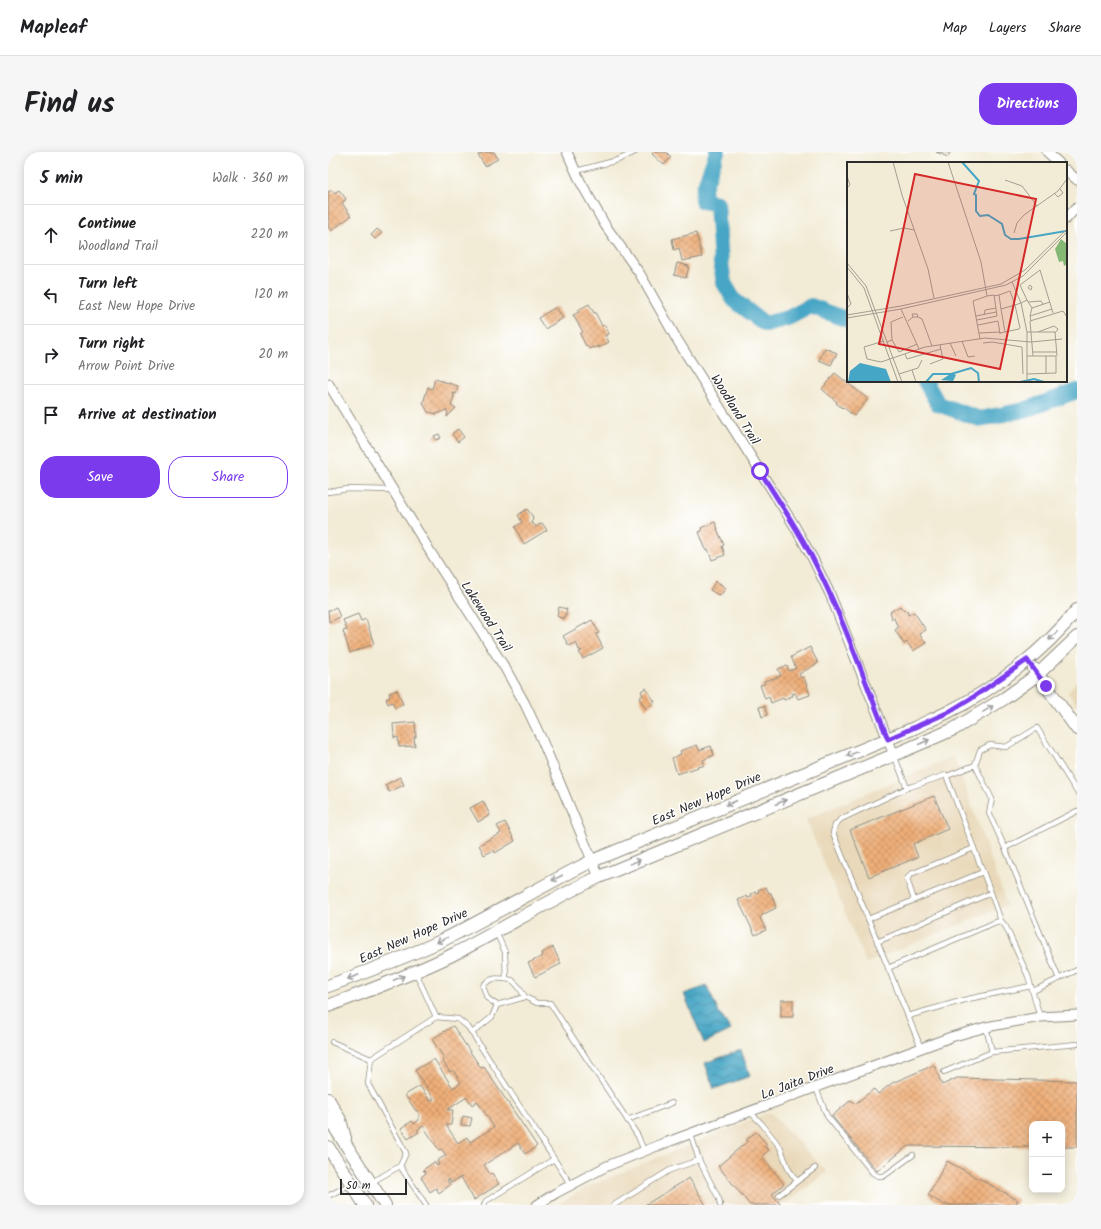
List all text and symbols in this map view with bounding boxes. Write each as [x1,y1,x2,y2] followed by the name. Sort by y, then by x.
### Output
[20,13,87,43] text: Mapleaf
[943,17,967,39] text: Map
[989,17,1027,39] text: Layers
[1049,17,1081,39] text: Share
[24,82,115,127] text: Find us
[979,83,1077,125] button: Directions
[847,162,1067,382] inset map
[40,165,83,192] text: 5 min
[212,168,288,189] text: Walk · 360 m
[78,212,136,236] text: Continue
[40,224,62,246] icon: ahead
[251,224,288,245] text: 220 m
[78,236,158,257] text: Woodland Trail
[78,272,138,296] text: Turn left
[40,284,62,306] icon: left
[254,284,288,305] text: 120 m
[78,296,195,317] text: East New Hope Drive
[78,332,145,356] text: Turn right
[40,344,62,366] icon: right
[258,344,288,365] text: 20 m
[78,356,175,377] text: Arrow Point Drive
[705,370,765,449] street label: Woodland Trail
[78,403,217,427] text: Arrive at destination
[40,404,62,426] icon: arrive
[40,456,160,498] button: Save
[168,456,288,498] button: Share
[751,462,769,480] route start
[455,577,517,657] street label: Lakewood Trail
[1048,631,1058,641] one-way arrow
[1037,677,1055,695] route end
[982,705,993,713] one-way arrow
[918,738,930,745] one-way arrow
[846,750,858,758] one-way arrow
[649,767,765,832] street label: East New Hope Drive
[775,797,787,805] one-way arrow
[726,800,738,807] one-way arrow
[629,858,641,866] one-way arrow
[551,875,563,882] one-way arrow
[356,903,472,970] street label: East New Hope Drive
[437,937,449,944] one-way arrow
[348,973,360,981] one-way arrow
[392,974,404,981] one-way arrow
[758,1059,837,1106] street label: La Jaita Drive
[1029,1121,1065,1193] map controls
[1029,1121,1065,1157] button: +
[1029,1157,1065,1193] button: −
[340,1177,407,1196] scale bar
[346,1177,371,1195] text: 50 m

